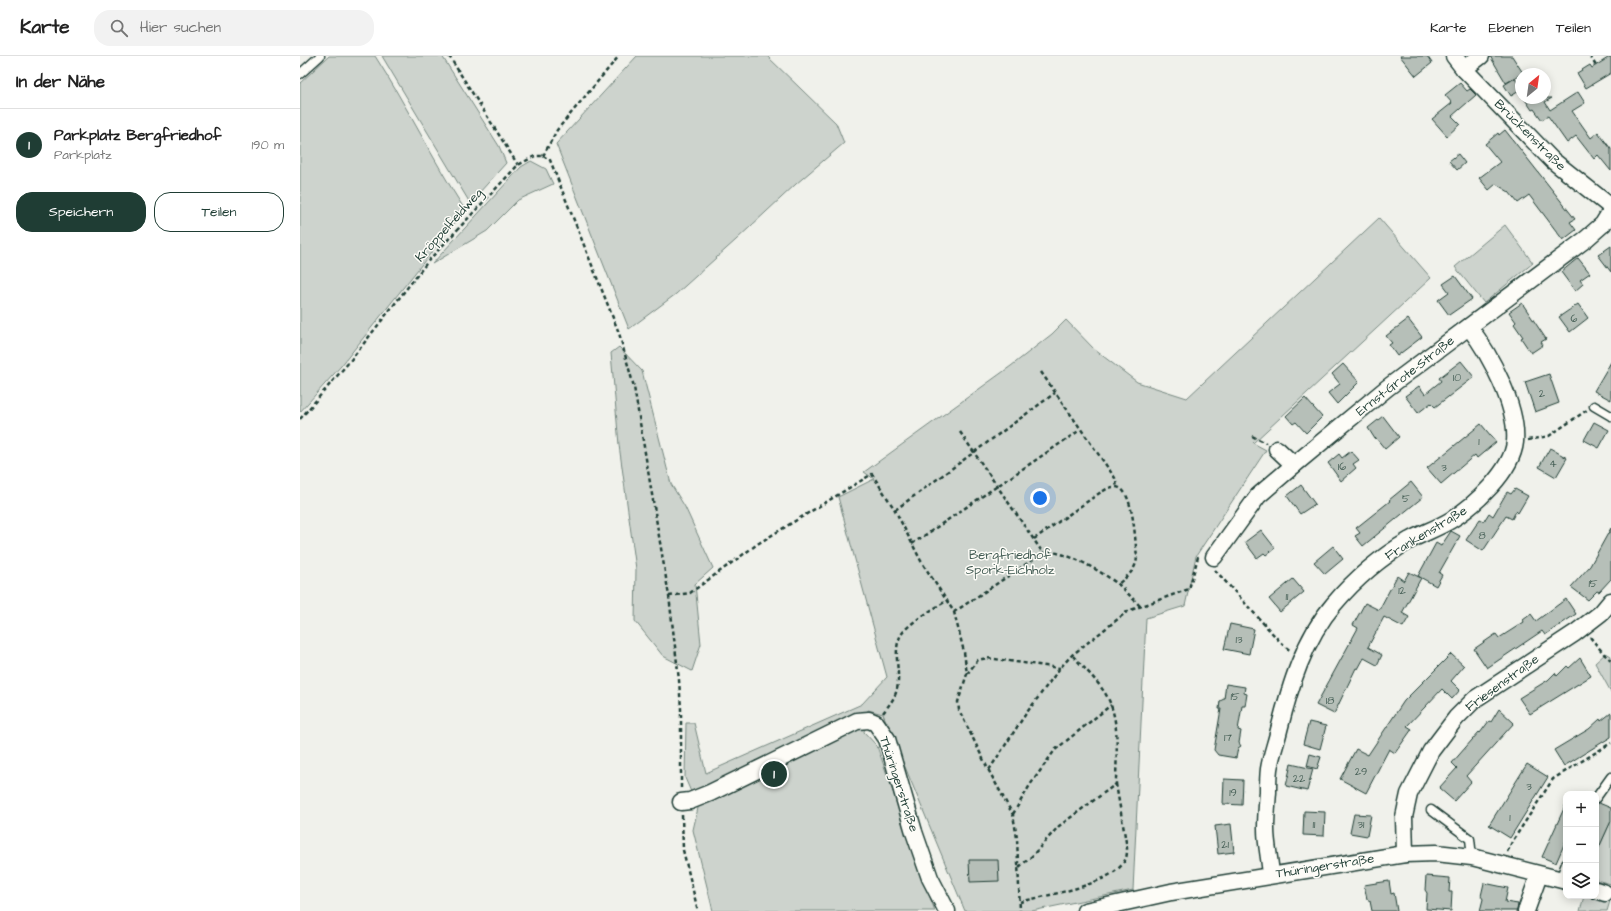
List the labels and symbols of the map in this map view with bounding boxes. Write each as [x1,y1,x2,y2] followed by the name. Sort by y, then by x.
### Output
[1515,68,1551,104] north arrow
[1490,95,1570,175] street label: Brückenstraße
[411,184,488,266] street label: Kröppelfeldweg
[1571,311,1578,326] house number: 6
[1352,332,1458,420] street label: Ernst-Grote-Straße
[1453,370,1461,385] house number: 10
[1539,386,1546,401] house number: 2
[1478,434,1480,449] house number: 1
[1549,456,1557,471] house number: 4
[1338,459,1346,474] house number: 16
[1441,460,1447,475] house number: 3
[1030,488,1050,508] your location
[1402,491,1410,506] house number: 5
[1382,501,1470,565] street label: Frankenstraße
[1478,528,1486,543] house number: 8
[966,546,1055,579] park label: Bergfriedhof Spork-Eichholz
[1588,576,1598,591] house number: 15
[1398,583,1407,598] house number: 12
[1286,589,1289,604] house number: 11
[1235,632,1243,647] house number: 13
[1461,650,1543,716] street label: Friesenstraße
[1230,689,1240,704] house number: 15
[1326,693,1334,708] house number: 18
[1224,730,1232,745] house number: 17
[874,734,923,834] street label: Thüringerstraße
[761,759,787,789] pin: 1
[1355,764,1367,779] house number: 29
[1293,771,1306,786] house number: 22
[1526,779,1532,794] house number: 3
[1229,785,1237,800] house number: 19
[1509,810,1511,825] house number: 1
[1313,817,1316,832] house number: 11
[1357,817,1365,832] house number: 31
[1221,837,1229,852] house number: 21
[1274,849,1376,884] street label: Thüringerstraße

